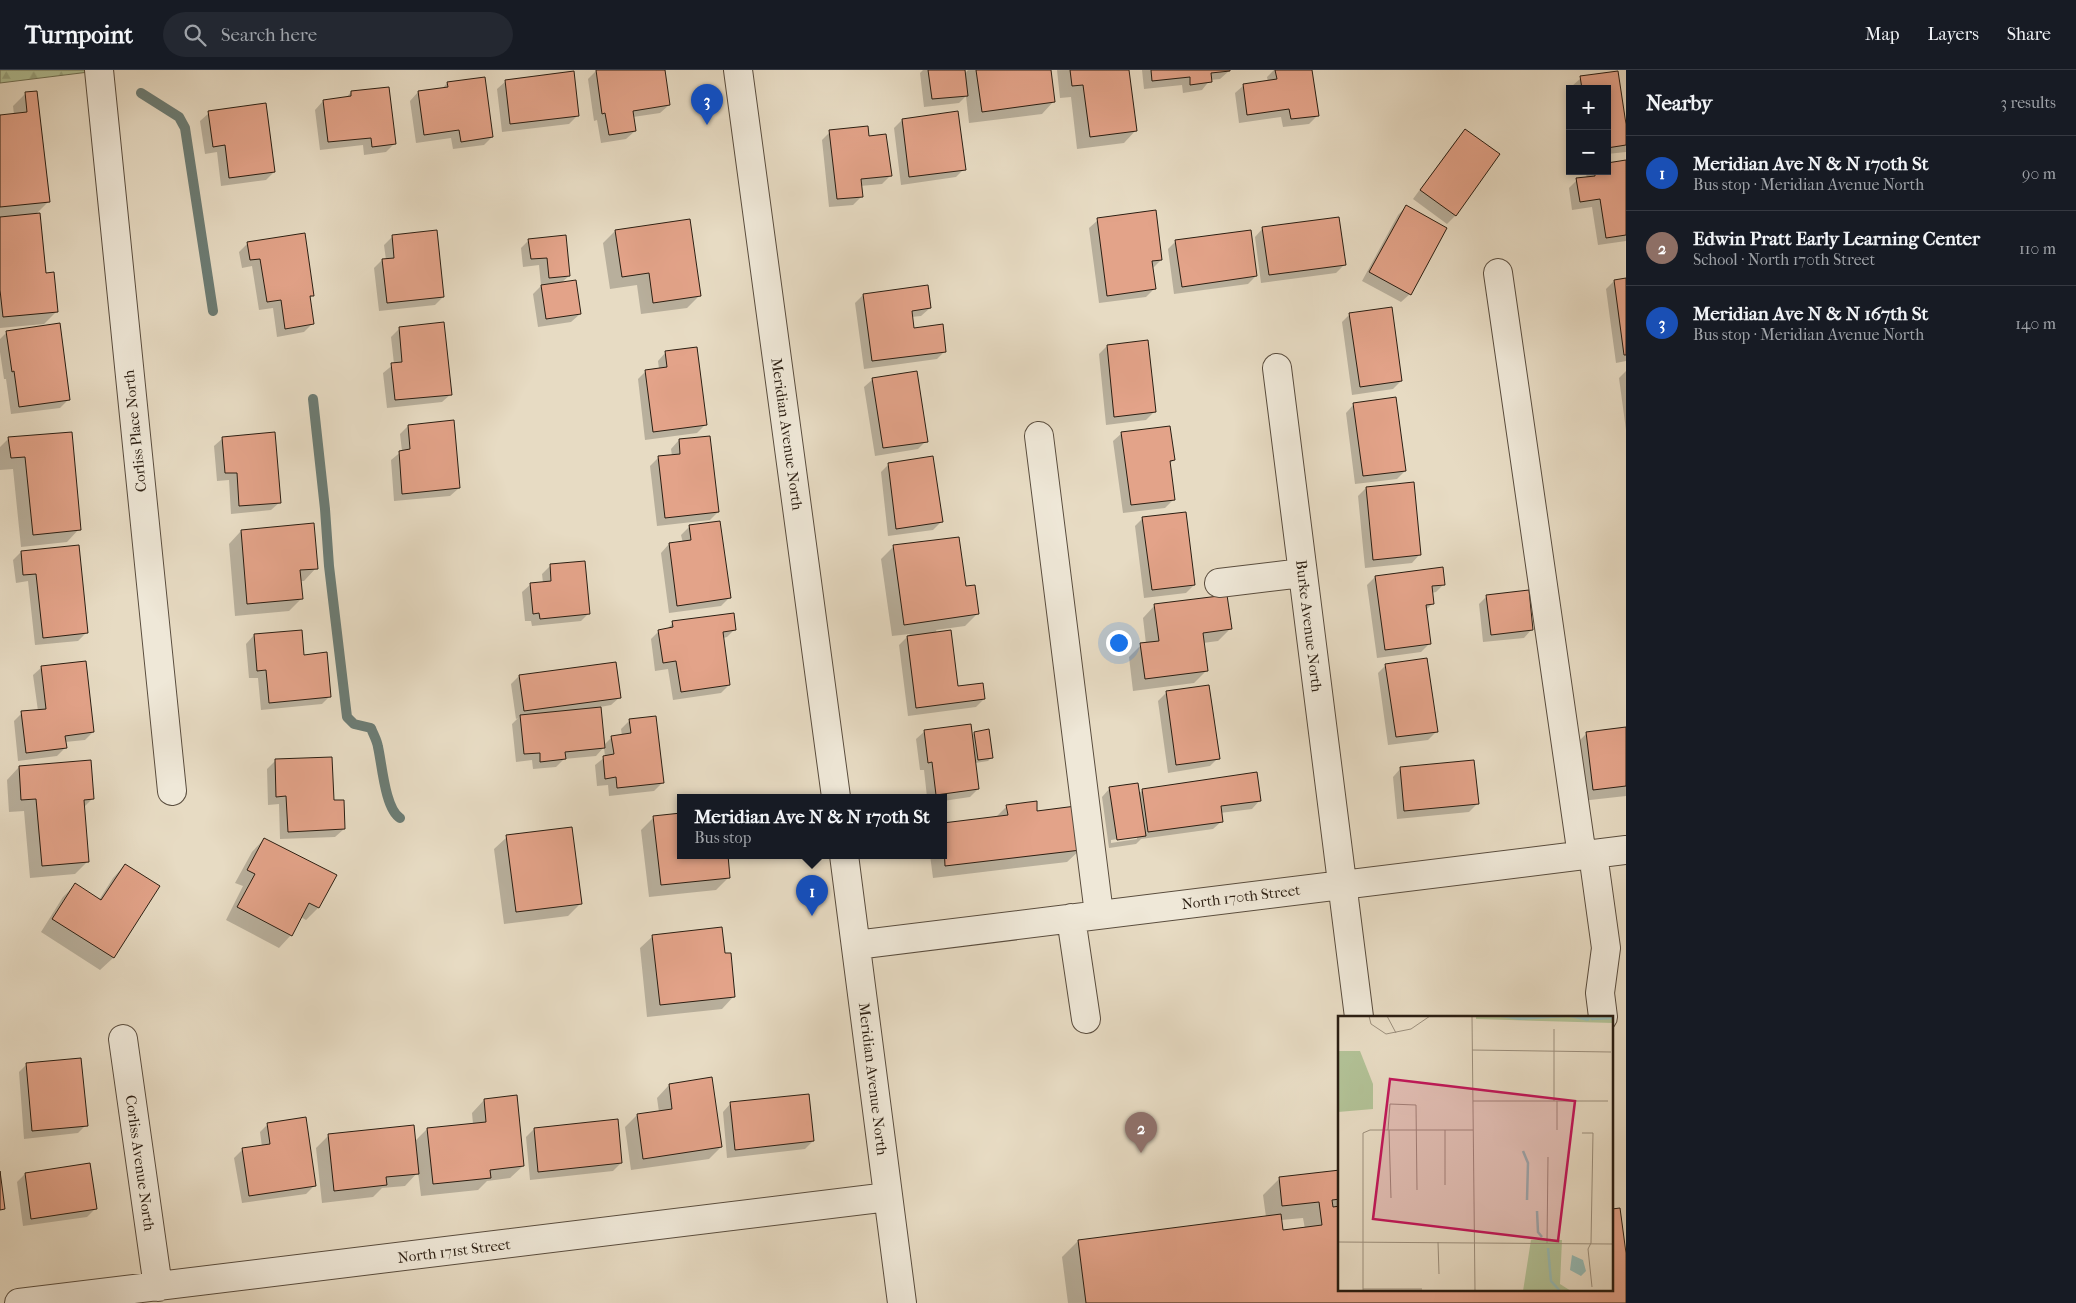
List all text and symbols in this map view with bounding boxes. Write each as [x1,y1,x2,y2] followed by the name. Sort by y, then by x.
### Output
[163,12,513,57] search box
[25,21,133,49] text: Turnpoint
[181,21,209,49] icon: search
[221,24,317,46] text: Search here
[1865,24,1899,45] text: Map
[1927,24,1979,45] text: Layers
[2007,24,2051,45] text: Share
[691,84,723,125] pin: 3
[1566,85,1611,175] map controls
[1566,85,1611,130] button: +
[1646,91,1712,115] text: Nearby
[2000,93,2056,112] text: 3 results
[1566,130,1611,175] button: −
[1693,153,1929,175] text: Meridian Ave N & N 170th St
[1659,164,1665,183] text: 1
[2022,164,2056,183] text: 90 m
[1693,175,1924,194] text: Bus stop · Meridian Avenue North
[1693,228,1980,250] text: Edwin Pratt Early Learning Center
[1658,239,1666,258] text: 2
[2019,239,2056,258] text: 110 m
[1693,250,1875,269] text: School · North 170th Street
[1693,303,1928,325] text: Meridian Ave N & N 167th St
[1659,314,1665,333] text: 3
[2015,314,2056,333] text: 140 m
[1693,325,1924,344] text: Bus stop · Meridian Avenue North
[767,357,807,512] street label: Meridian Avenue North
[120,368,150,493] street label: Corliss Place North
[1292,559,1326,694] street label: Burke Avenue North
[1106,630,1132,656] your location
[677,794,947,859] popup
[694,806,930,828] text: Meridian Ave N & N 170th St
[694,828,751,847] text: Bus stop
[796,875,828,916] pin: 1
[1181,881,1302,913] street label: North 170th Street
[855,1002,891,1157] street label: Meridian Avenue North
[1338,1016,1614,1290] inset map
[122,1094,159,1233] street label: Corliss Avenue North
[1125,1112,1157,1153] pin: 2
[396,1235,512,1267] street label: North 171st Street

